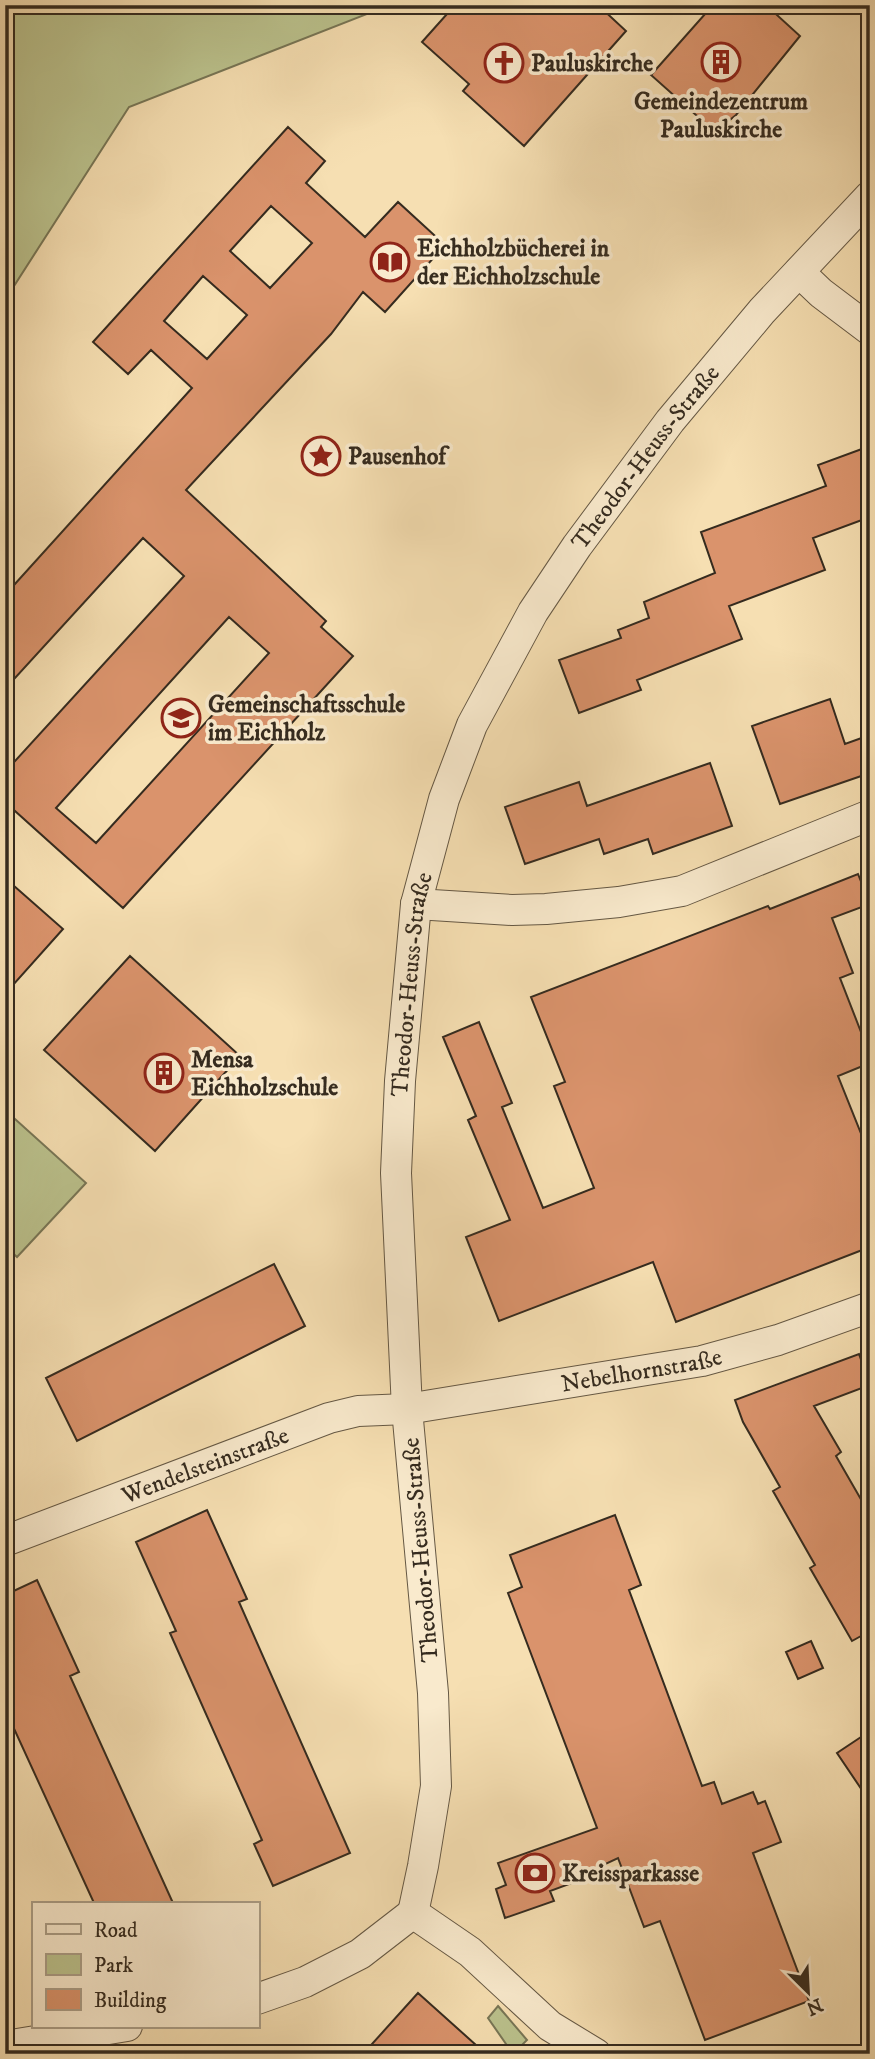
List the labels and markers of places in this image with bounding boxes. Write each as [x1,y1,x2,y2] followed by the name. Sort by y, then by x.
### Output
[700,41,742,83] building icon: Gemeindezentrum Pauluskirche
[483,42,525,84] church icon: Pauluskirche
[531,49,653,79] place label: Pauluskirche
[634,87,808,145] place label: Gemeindezentrum Pauluskirche
[417,234,610,292] place label: Eichholzbücherei in der Eichholzschule
[369,241,411,283] library icon: Eichholzbücherei in der Eichholzschule
[300,435,342,477] place icon: Pausenhof
[348,442,450,472] place label: Pausenhof
[208,690,405,748] place label: Gemeinschaftsschule im Eichholz
[160,697,202,739] school or university icon: Gemeinschaftsschule im Eichholz
[191,1045,338,1103] place label: Mensa Eichholzschule
[143,1052,185,1094] building icon: Mensa Eichholzschule
[514,1852,556,1894] bank icon: Kreissparkasse
[562,1859,699,1889] place label: Kreissparkasse

